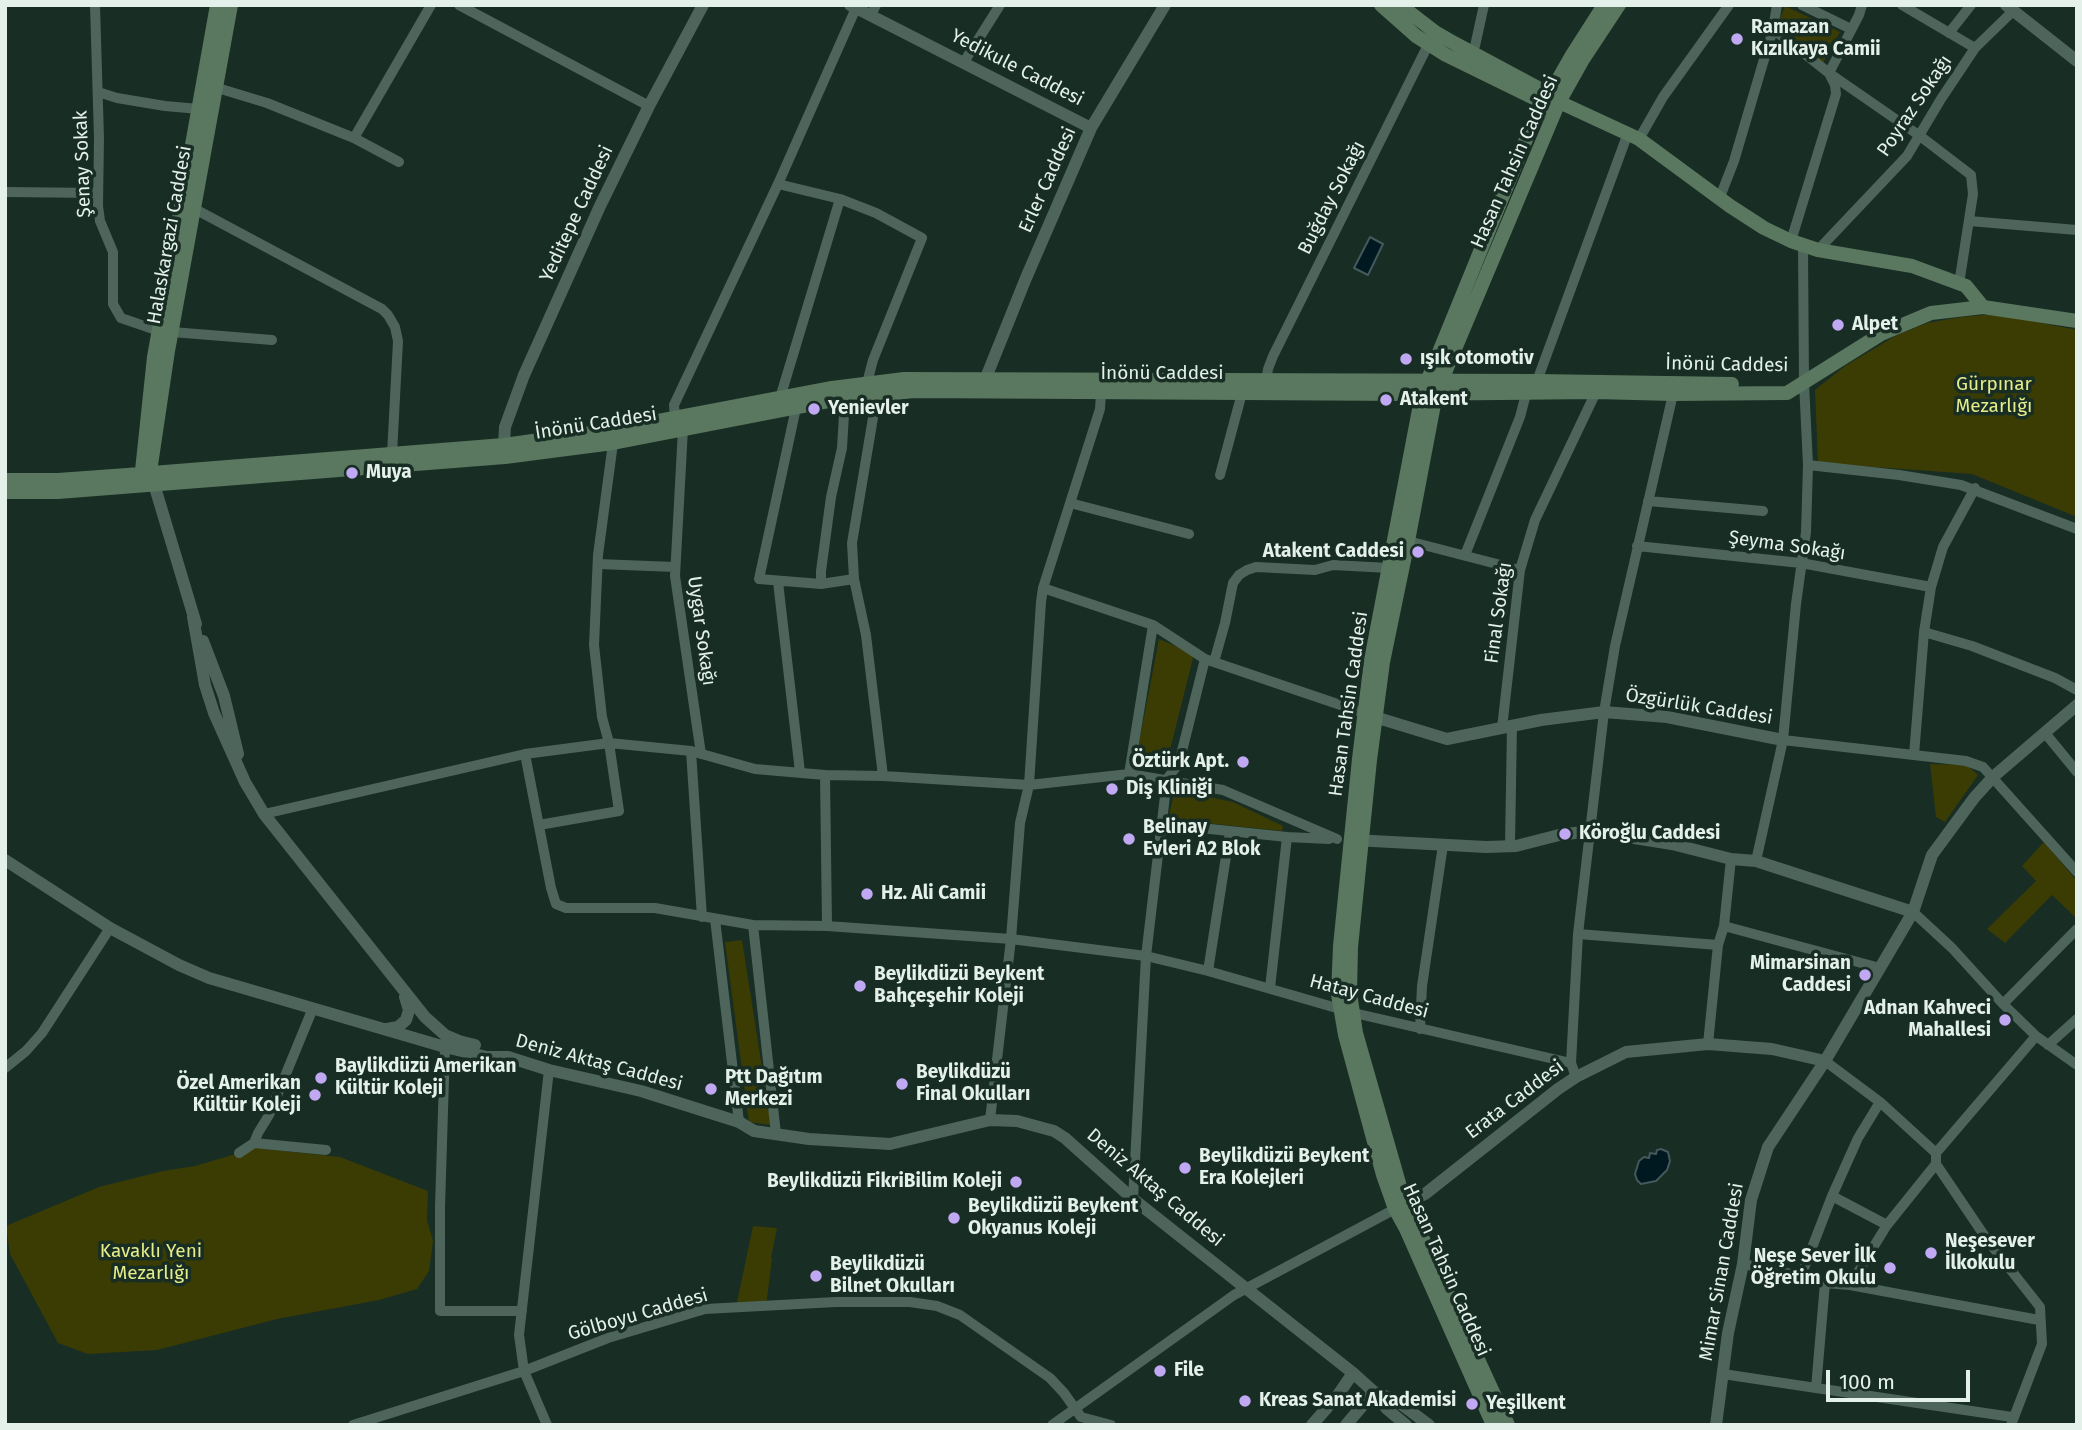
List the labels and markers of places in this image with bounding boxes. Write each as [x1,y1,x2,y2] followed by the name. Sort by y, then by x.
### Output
[1751,17,1881,61] place label: Ramazan Kızılkaya Camii
[1729,31,1745,47] marker: Ramazan Kızılkaya Camii
[1852,314,1898,336] place label: Alpet
[1830,317,1846,333] marker: Alpet
[1420,348,1534,370] place label: ışık otomotiv
[1398,351,1414,367] marker: ışık otomotiv
[1400,389,1468,411] place label: Atakent
[1378,392,1394,408] marker: Atakent
[828,398,909,420] place label: Yenievler
[806,401,822,417] marker: Yenievler
[366,462,412,484] place label: Muya
[344,465,360,481] marker: Muya
[1263,541,1404,563] place label: Atakent Caddesi
[1410,544,1426,560] marker: Atakent Caddesi
[1132,751,1229,773] place label: Öztürk Apt.
[1235,754,1251,770] marker: Öztürk Apt.
[1126,778,1213,800] place label: Diş Kliniği
[1104,781,1120,797] marker: Diş Kliniği
[1143,817,1260,861] place label: Belinay Evleri A2 Blok
[1579,823,1720,845] place label: Köroğlu Caddesi
[1557,826,1573,842] marker: Köroğlu Caddesi
[1121,831,1137,847] marker: Belinay Evleri A2 Blok
[881,883,986,905] place label: Hz. Ali Camii
[859,886,875,902] marker: Hz. Ali Camii
[1750,953,1851,997] place label: Mimarsinan Caddesi
[874,964,1044,1008] place label: Beylikdüzü Beykent Bahçeşehir Koleji
[1857,967,1873,983] marker: Mimarsinan Caddesi
[852,978,868,994] marker: Beylikdüzü Beykent Bahçeşehir Koleji
[1864,998,1991,1042] place label: Adnan Kahveci Mahallesi
[1997,1012,2013,1028] marker: Adnan Kahveci Mahallesi
[335,1056,516,1100] place label: Baylikdüzü Amerikan Kültür Koleji
[916,1062,1030,1106] place label: Beylikdüzü Final Okulları
[725,1067,822,1111] place label: Ptt Dağıtım Merkezi
[313,1070,329,1086] marker: Baylikdüzü Amerikan Kültür Koleji
[177,1073,301,1117] place label: Özel Amerikan Kültür Koleji
[894,1076,910,1092] marker: Beylikdüzü Final Okulları
[703,1081,719,1097] marker: Ptt Dağıtım Merkezi
[307,1087,323,1103] marker: Özel Amerikan Kültür Koleji
[1199,1146,1369,1190] place label: Beylikdüzü Beykent Era Kolejleri
[1177,1160,1193,1176] marker: Beylikdüzü Beykent Era Kolejleri
[767,1171,1002,1193] place label: Beylikdüzü FikriBilim Koleji
[1008,1174,1024,1190] marker: Beylikdüzü FikriBilim Koleji
[968,1196,1138,1240] place label: Beylikdüzü Beykent Okyanus Koleji
[946,1210,962,1226] marker: Beylikdüzü Beykent Okyanus Koleji
[1945,1231,2035,1275] place label: Neşesever İlkokulu
[1923,1245,1939,1261] marker: Neşesever İlkokulu
[1751,1246,1876,1290] place label: Neşe Sever İlk Öğretim Okulu
[830,1254,955,1298] place label: Beylikdüzü Bilnet Okulları
[1882,1260,1898,1276] marker: Neşe Sever İlk Öğretim Okulu
[808,1268,824,1284] marker: Beylikdüzü Bilnet Okulları
[1174,1360,1204,1382] place label: File
[1152,1363,1168,1379] marker: File
[1259,1390,1456,1412] place label: Kreas Sanat Akademisi
[1237,1393,1253,1409] marker: Kreas Sanat Akademisi
[1486,1393,1566,1415] place label: Yeşilkent
[1464,1396,1480,1412] marker: Yeşilkent

